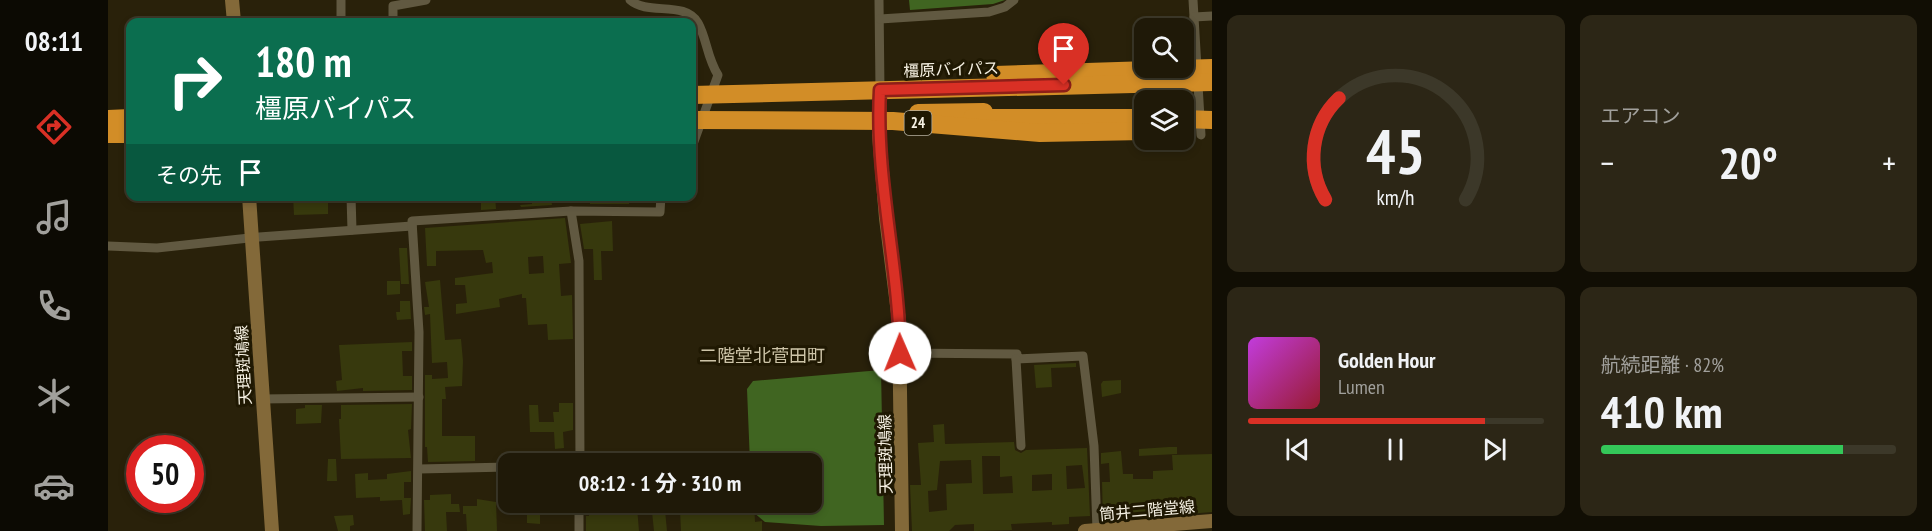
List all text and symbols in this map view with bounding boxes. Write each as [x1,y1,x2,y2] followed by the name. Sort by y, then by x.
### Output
[1134,18,1194,150] map controls
[1134,18,1194,78] button: search
[1038,23,1089,85] pin
[25,24,83,58] text: 08:11
[1047,32,1080,65] icon: arrive
[255,34,352,89] text: 180 m
[156,42,234,120] icon: right
[903,57,999,81] street label: 橿原バイパス
[1134,90,1194,150] button: layers
[255,91,416,125] text: 橿原バイパス
[1601,103,1681,129] text: エアコン
[33,106,75,148] icon: directions
[1366,110,1426,191] text: 45
[904,111,932,135] road number: 24
[1719,133,1778,191] text: 20°
[1601,141,1614,184] text: −
[1882,141,1896,184] text: +
[234,156,267,189] icon: arrive
[156,161,222,189] text: その先
[1377,184,1415,212] text: km/h
[33,196,75,238] icon: music
[33,285,75,327] icon: phone
[868,321,932,385] position arrow
[231,325,255,405] street label: 天理斑鳩線
[699,344,825,367] district label: 二階堂北菅田町
[1338,346,1436,374] text: Golden Hour
[1601,352,1724,378] text: 航続距離 · 82%
[1338,374,1385,400] text: Lumen
[33,375,75,417] icon: climate
[1601,382,1723,440] text: 410 km
[874,414,896,494] street label: 天理斑鳩線
[1281,433,1314,466] icon: previous
[1379,433,1412,466] icon: pause
[1478,433,1511,466] icon: next
[126,435,204,513] speed limit sign: 50
[33,465,75,507] icon: car
[579,469,741,497] text: 08:12 · 1 分 · 310 m
[1098,496,1196,524] street label: 筒井二階堂線

